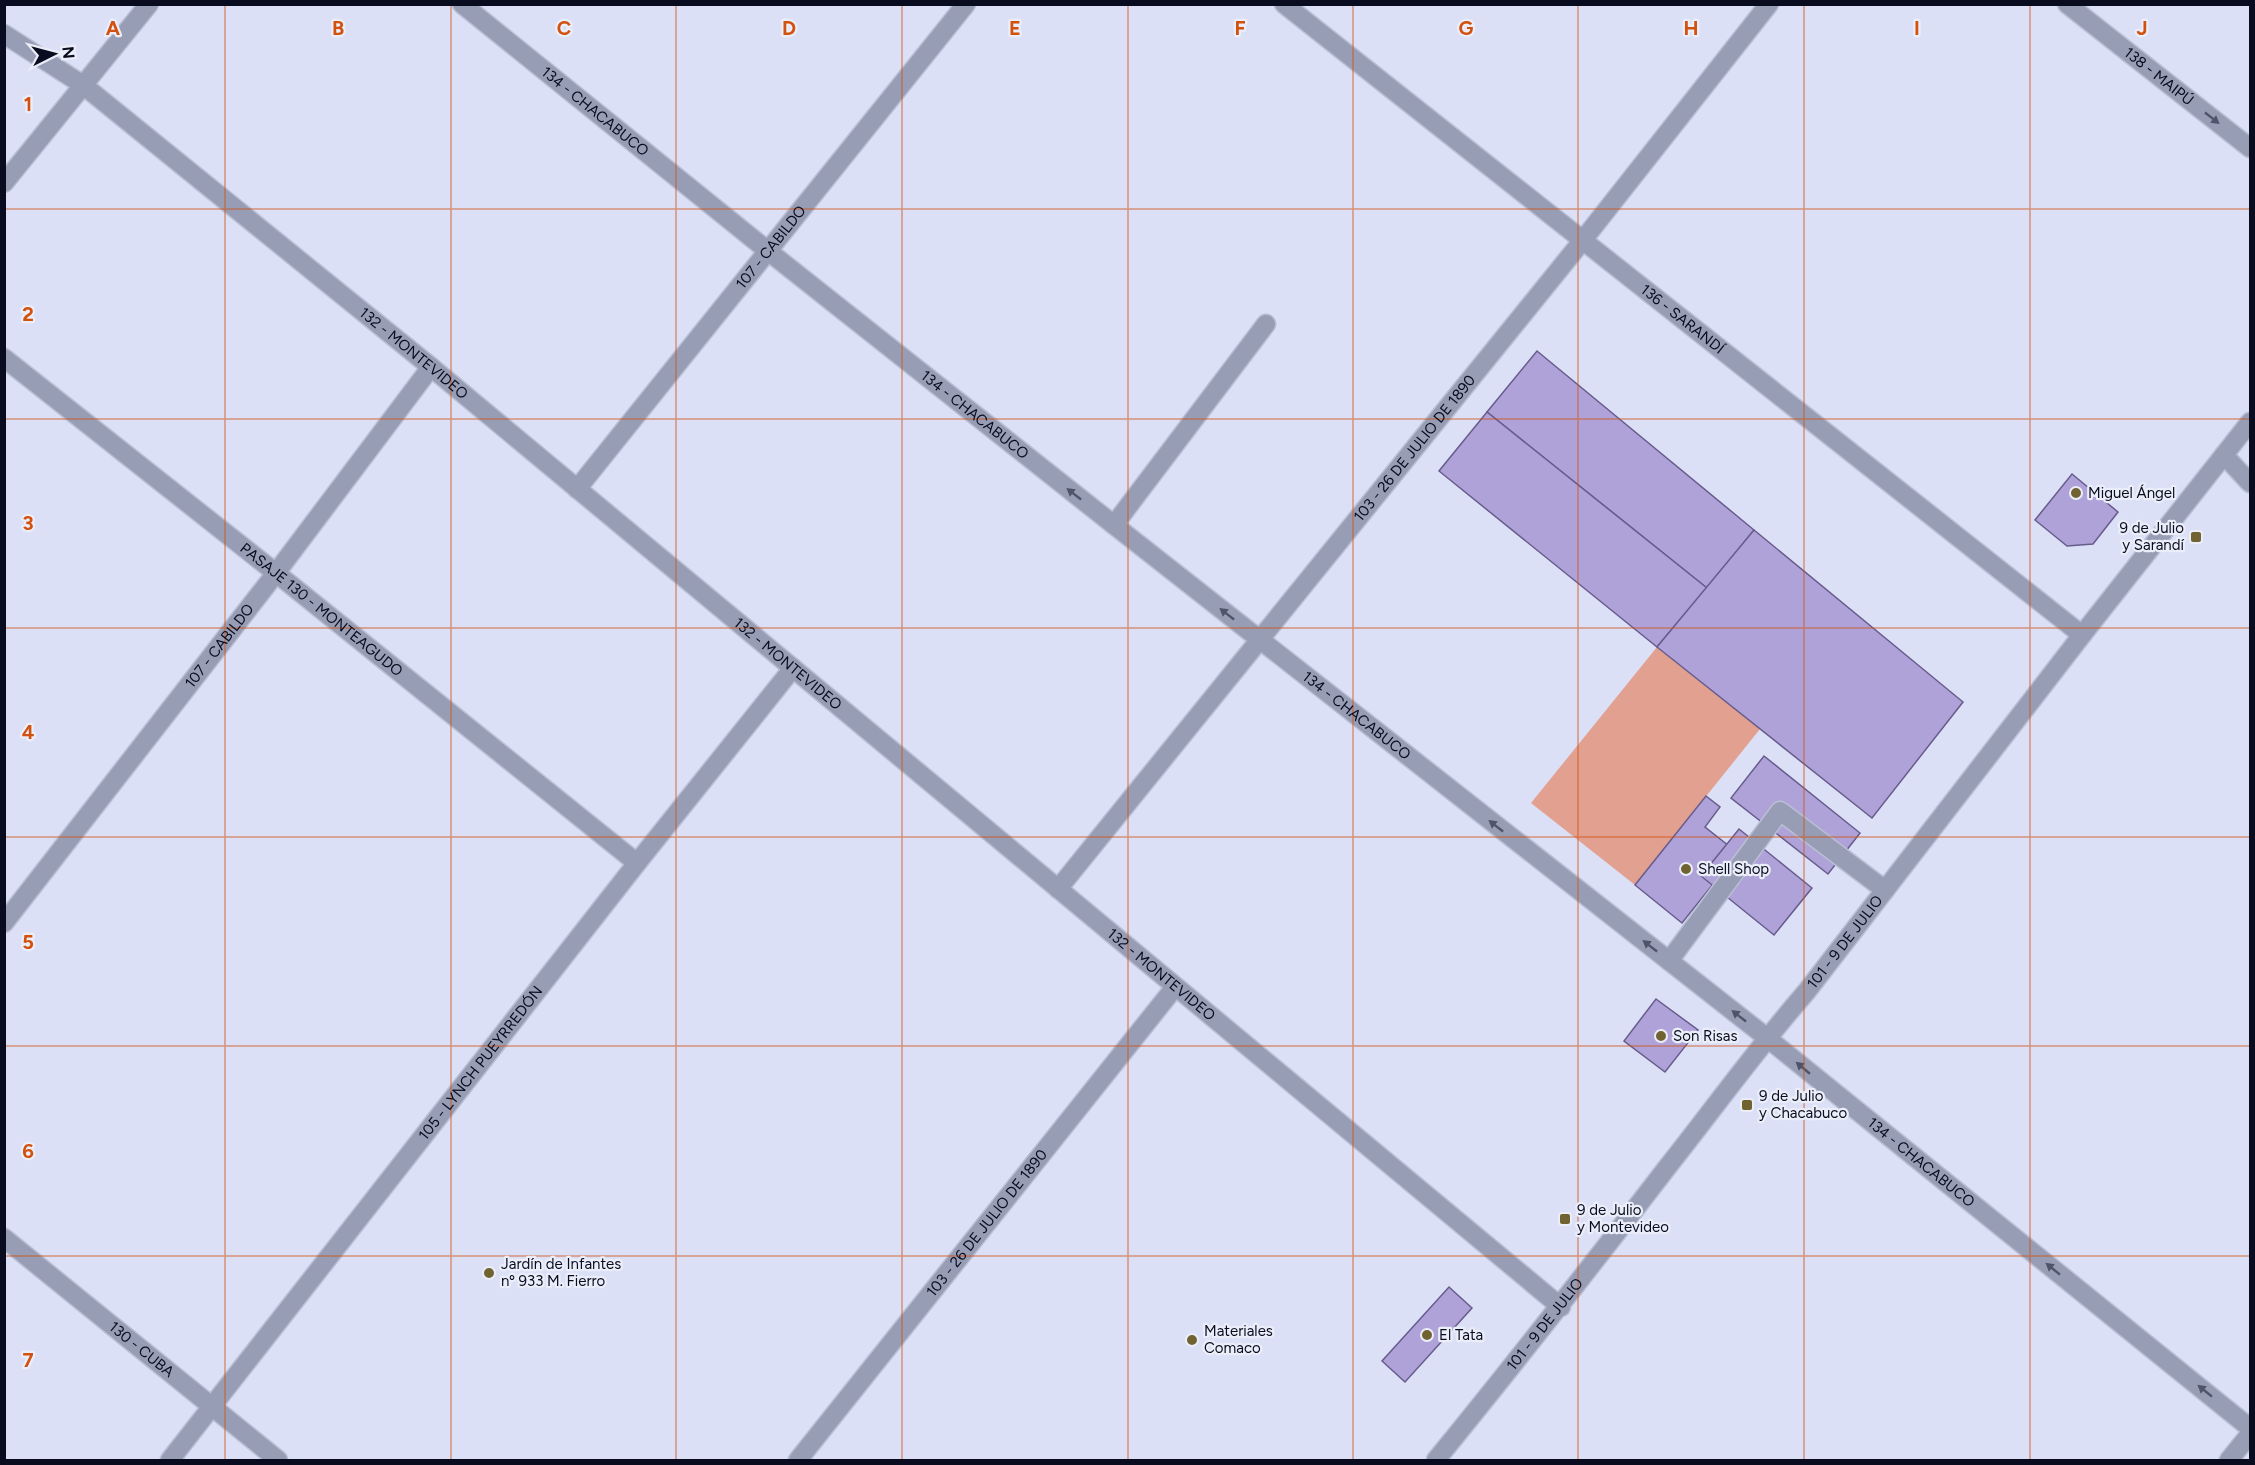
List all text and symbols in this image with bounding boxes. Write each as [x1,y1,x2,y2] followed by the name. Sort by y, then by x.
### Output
[106,16,121,40] text: A
[332,16,344,40] text: B
[557,16,571,40] text: C
[782,16,796,40] text: D
[1009,16,1021,40] text: E
[1234,16,1246,40] text: F
[1459,16,1474,40] text: G
[1684,16,1699,40] text: H
[1914,16,1920,40] text: I
[2136,16,2148,40] text: J
[24,24,84,84] north arrow
[2121,43,2197,109] street label: 138 - MAIPÚ
[58,45,79,60] text: N
[538,63,652,160] street label: 134 - CHACABUCO
[24,92,32,116] text: 1
[2204,112,2220,124] one-way arrow
[732,202,810,292] street label: 107 - CABILDO
[1637,281,1729,358] street label: 136 - SARANDÍ
[22,302,34,326] text: 2
[356,304,472,403] street label: 132 - MONTEVIDEO
[917,367,1032,463] street label: 134 - CHACABUCO
[1350,371,1479,525] street label: 103 - 26 DE JULIO DE 1890
[2088,484,2175,502] place label: Miguel Ángel
[2069,486,2083,500] marker: Miguel Ángel
[1066,487,1082,500] one-way arrow
[22,511,34,535] text: 3
[2120,519,2186,554] place label: 9 de Julio y Sarandí
[2189,530,2203,544] marker: 9 de Julio y Sarandí
[236,539,406,680] street label: PASAJE 130 - MONTEAGUDO
[181,600,258,691] street label: 107 - CABILDO
[1219,608,1235,621] one-way arrow
[730,614,845,714] street label: 132 - MONTEVIDEO
[1299,667,1414,763] street label: 134 - CHACABUCO
[22,720,35,744] text: 4
[1488,819,1504,832] one-way arrow
[1698,860,1769,878] place label: Shell Shop
[1679,862,1693,876] marker: Shell Shop
[1803,892,1886,992] street label: 101 - 9 DE JULIO
[1104,925,1219,1025] street label: 132 - MONTEVIDEO
[22,930,34,954] text: 5
[1642,940,1658,952] one-way arrow
[415,982,546,1144] street label: 105 - LYNCH PUEYRREDÓN
[1731,1010,1747,1023] one-way arrow
[1673,1027,1738,1045] place label: Son Risas
[1654,1029,1668,1043] marker: Son Risas
[1795,1061,1811,1074] one-way arrow
[1759,1087,1847,1122] place label: 9 de Julio y Chacabuco
[1740,1098,1754,1112] marker: 9 de Julio y Chacabuco
[1864,1114,1978,1211] street label: 134 - CHACABUCO
[22,1139,34,1163] text: 6
[923,1146,1051,1300] street label: 103 - 26 DE JULIO DE 1890
[1577,1201,1669,1236] place label: 9 de Julio y Montevideo
[1558,1212,1572,1226] marker: 9 de Julio y Montevideo
[501,1255,621,1290] place label: Jardín de Infantes nº 933 M. Fierro
[2045,1262,2061,1275] one-way arrow
[482,1266,496,1280] marker: Jardín de Infantes nº 933 M. Fierro
[1503,1274,1587,1374] street label: 101 - 9 DE JULIO
[105,1318,178,1381] street label: 130 - CUBA
[1204,1322,1273,1357] place label: Materiales Comaco
[1439,1326,1483,1344] place label: El Tata
[1420,1328,1434,1342] marker: El Tata
[1185,1333,1199,1347] marker: Materiales Comaco
[22,1348,34,1372] text: 7
[2198,1385,2213,1398] one-way arrow

